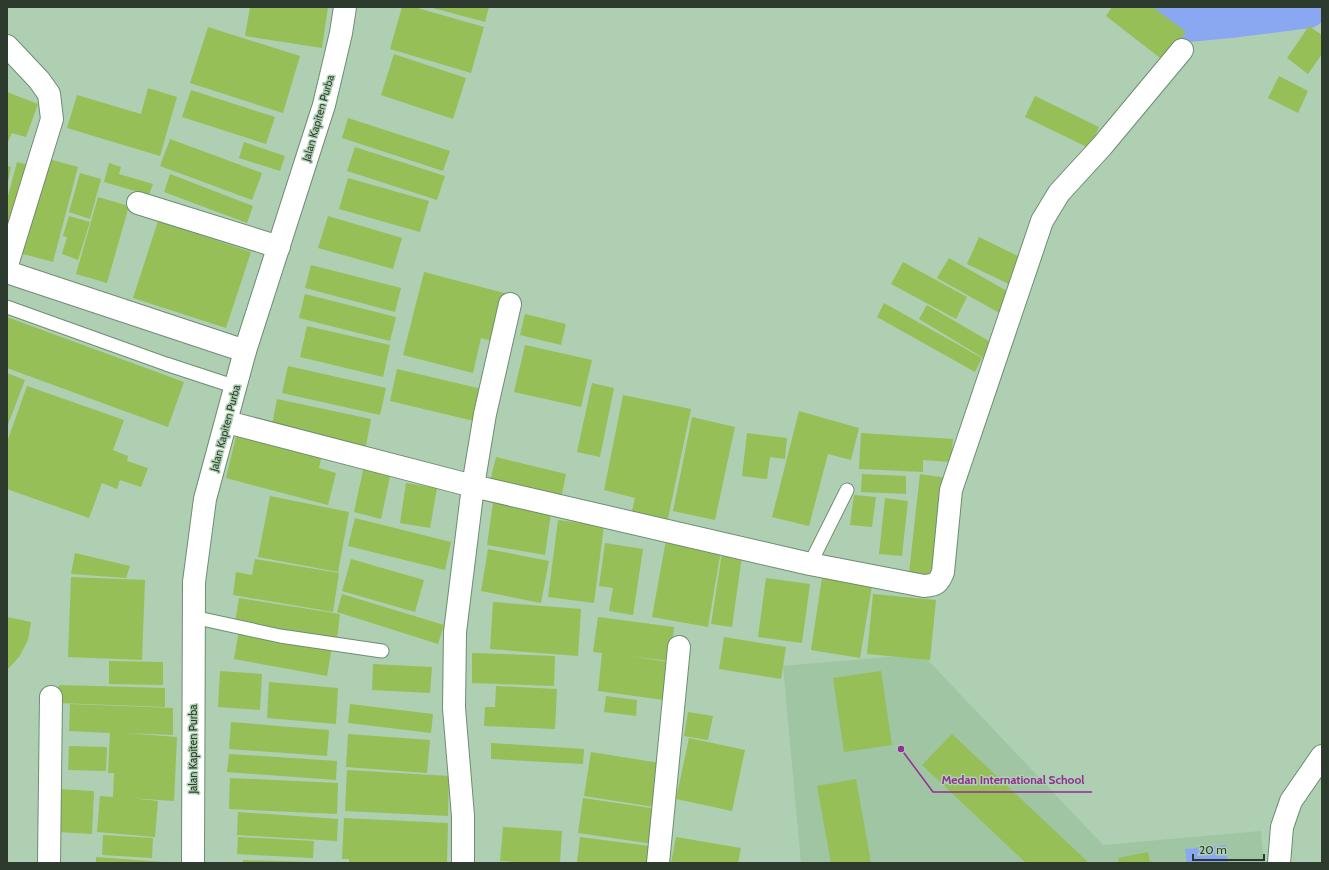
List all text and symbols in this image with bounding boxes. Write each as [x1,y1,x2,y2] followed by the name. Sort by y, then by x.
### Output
[299,73,337,164] street label: Jalan Kapiten Purba
[206,382,243,474] street label: Jalan Kapiten Purba
[186,704,200,795] street label: Jalan Kapiten Purba
[933,768,1092,792] callout: Medan International School
[942,772,1084,787] text: Medan International School
[1193,836,1264,862] scale bar
[1199,842,1227,857] text: 20 m

